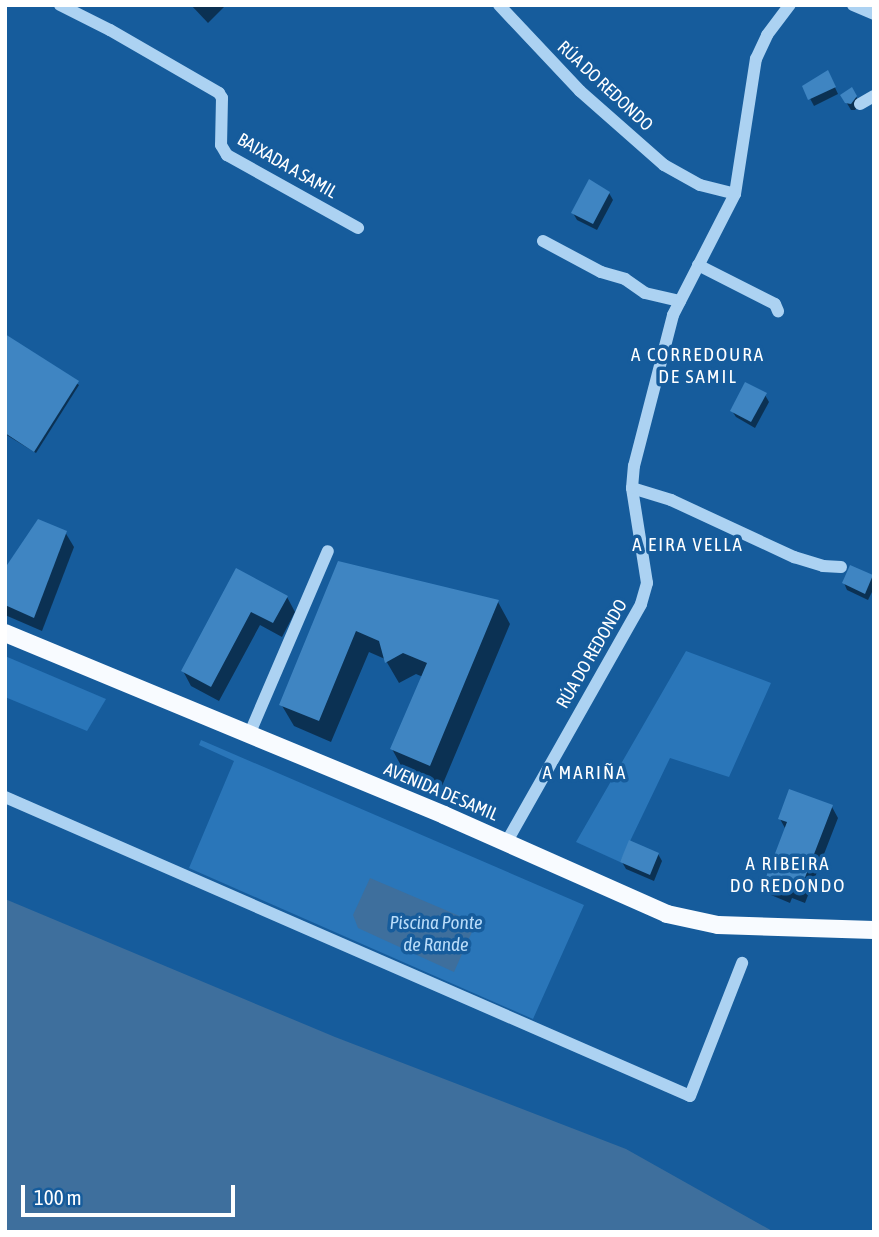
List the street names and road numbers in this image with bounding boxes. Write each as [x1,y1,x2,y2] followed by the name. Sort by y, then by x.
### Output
[553,36,657,136] street label: RÚA DO REDONDO
[233,129,341,203] street label: BAIXADA A SAMIL
[552,596,632,712] street label: RÚA DO REDONDO
[381,758,501,826] street label: AVENIDA DE SAMIL

